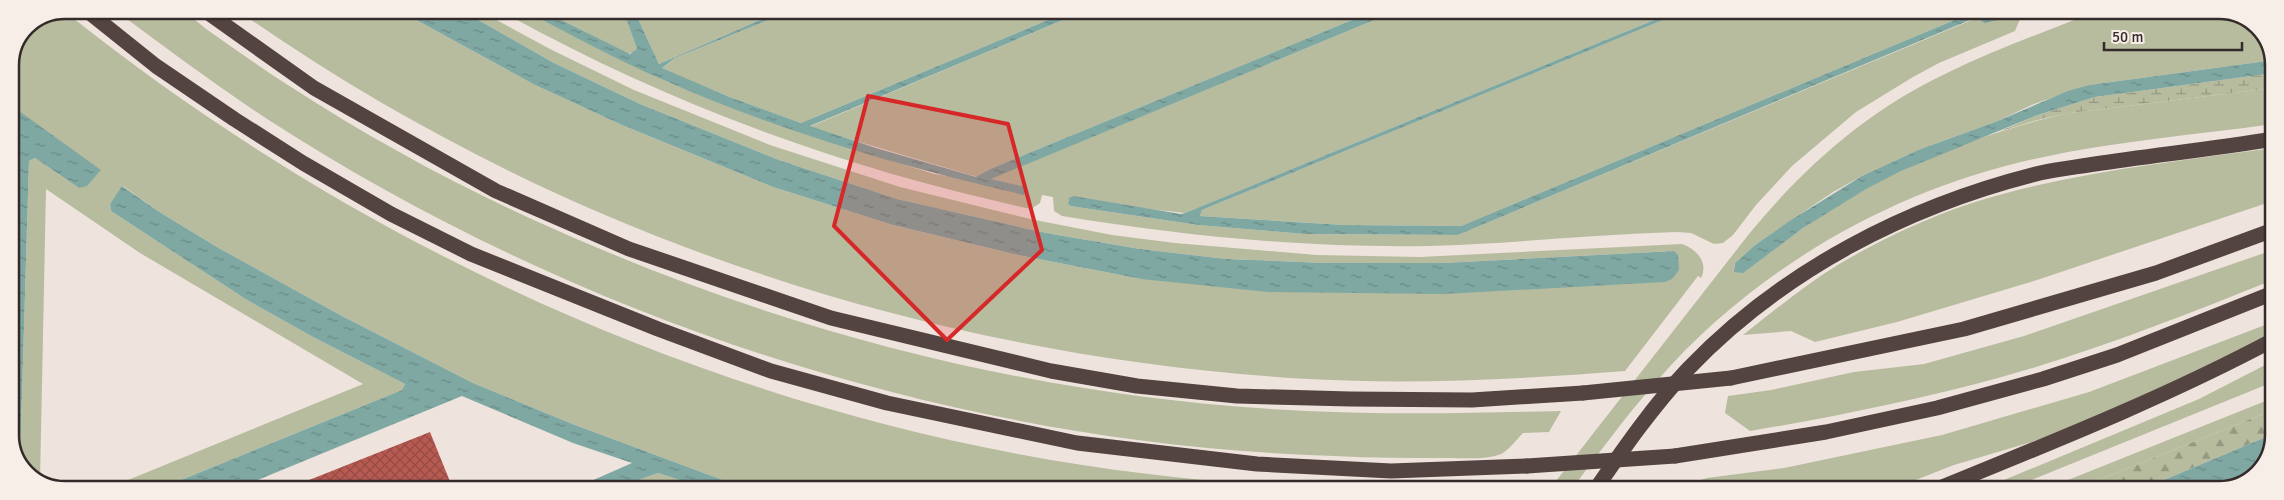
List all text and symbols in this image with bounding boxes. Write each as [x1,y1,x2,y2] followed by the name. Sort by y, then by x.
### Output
[2104,20,2242,52] scale bar
[2112,28,2143,46] text: 50 m

